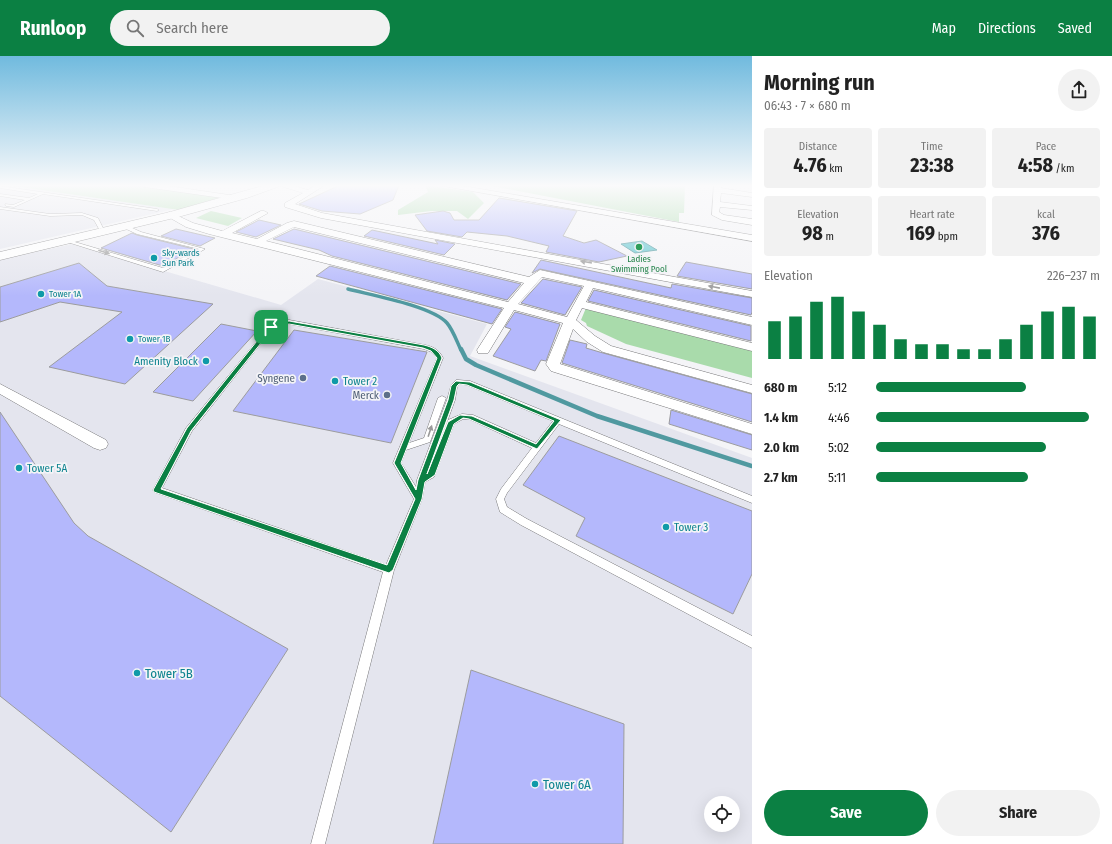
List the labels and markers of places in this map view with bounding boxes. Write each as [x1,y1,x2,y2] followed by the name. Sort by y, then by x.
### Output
[634,242,644,252] marker: Ladies Swimming Pool
[162,248,200,268] place label: Sky-wards Sun Park
[149,253,159,263] marker: Sky-wards Sun Park
[611,254,668,274] place label: Ladies Swimming Pool
[36,289,46,299] marker: Tower 1A
[49,289,82,299] place label: Tower 1A
[254,310,288,344] pin
[125,334,135,344] marker: Tower 1B
[138,334,171,344] place label: Tower 1B
[134,355,199,368] place label: Amenity Block
[201,356,211,366] marker: Amenity Block
[257,372,295,385] place label: Syngene
[298,373,308,383] marker: Syngene
[343,375,377,388] place label: Tower 2
[330,376,340,386] marker: Tower 2
[352,389,380,402] place label: Merck
[382,390,392,400] marker: Merck
[27,462,67,475] place label: Tower 5A
[14,463,24,473] marker: Tower 5A
[674,521,708,534] place label: Tower 3
[661,522,671,532] marker: Tower 3
[145,666,193,681] place label: Tower 5B
[132,668,142,678] marker: Tower 5B
[543,777,591,792] place label: Tower 6A
[530,779,540,789] marker: Tower 6A

